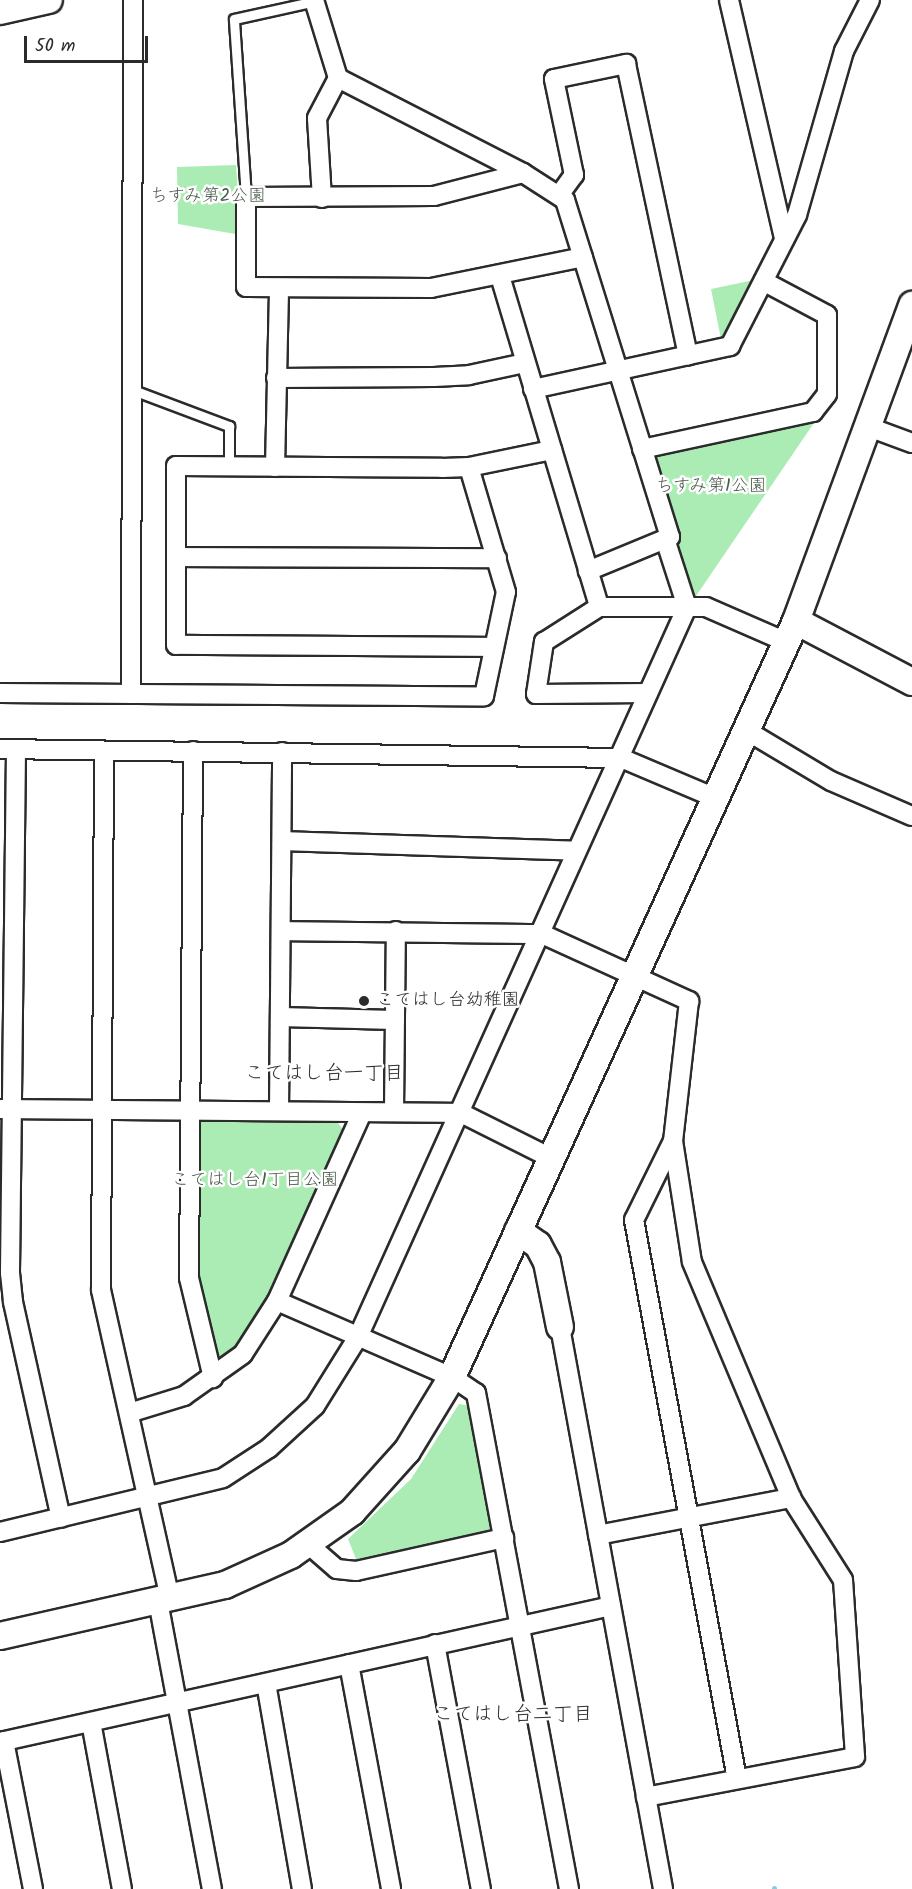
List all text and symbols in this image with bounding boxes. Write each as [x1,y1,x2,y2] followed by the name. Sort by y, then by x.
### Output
[27,24,152,62] scale bar
[35,32,75,61] text: 50 m
[149,186,267,208] park label: ちすみ第2公園
[654,476,768,498] park label: ちすみ第1公園
[376,990,520,1012] place label: こてはし台幼稚園
[357,994,371,1008] marker: こてはし台幼稚園
[244,1062,404,1086] district label: こてはし台一丁目
[171,1170,339,1192] park label: こてはし台1丁目公園
[433,1703,593,1727] district label: こてはし台二丁目

